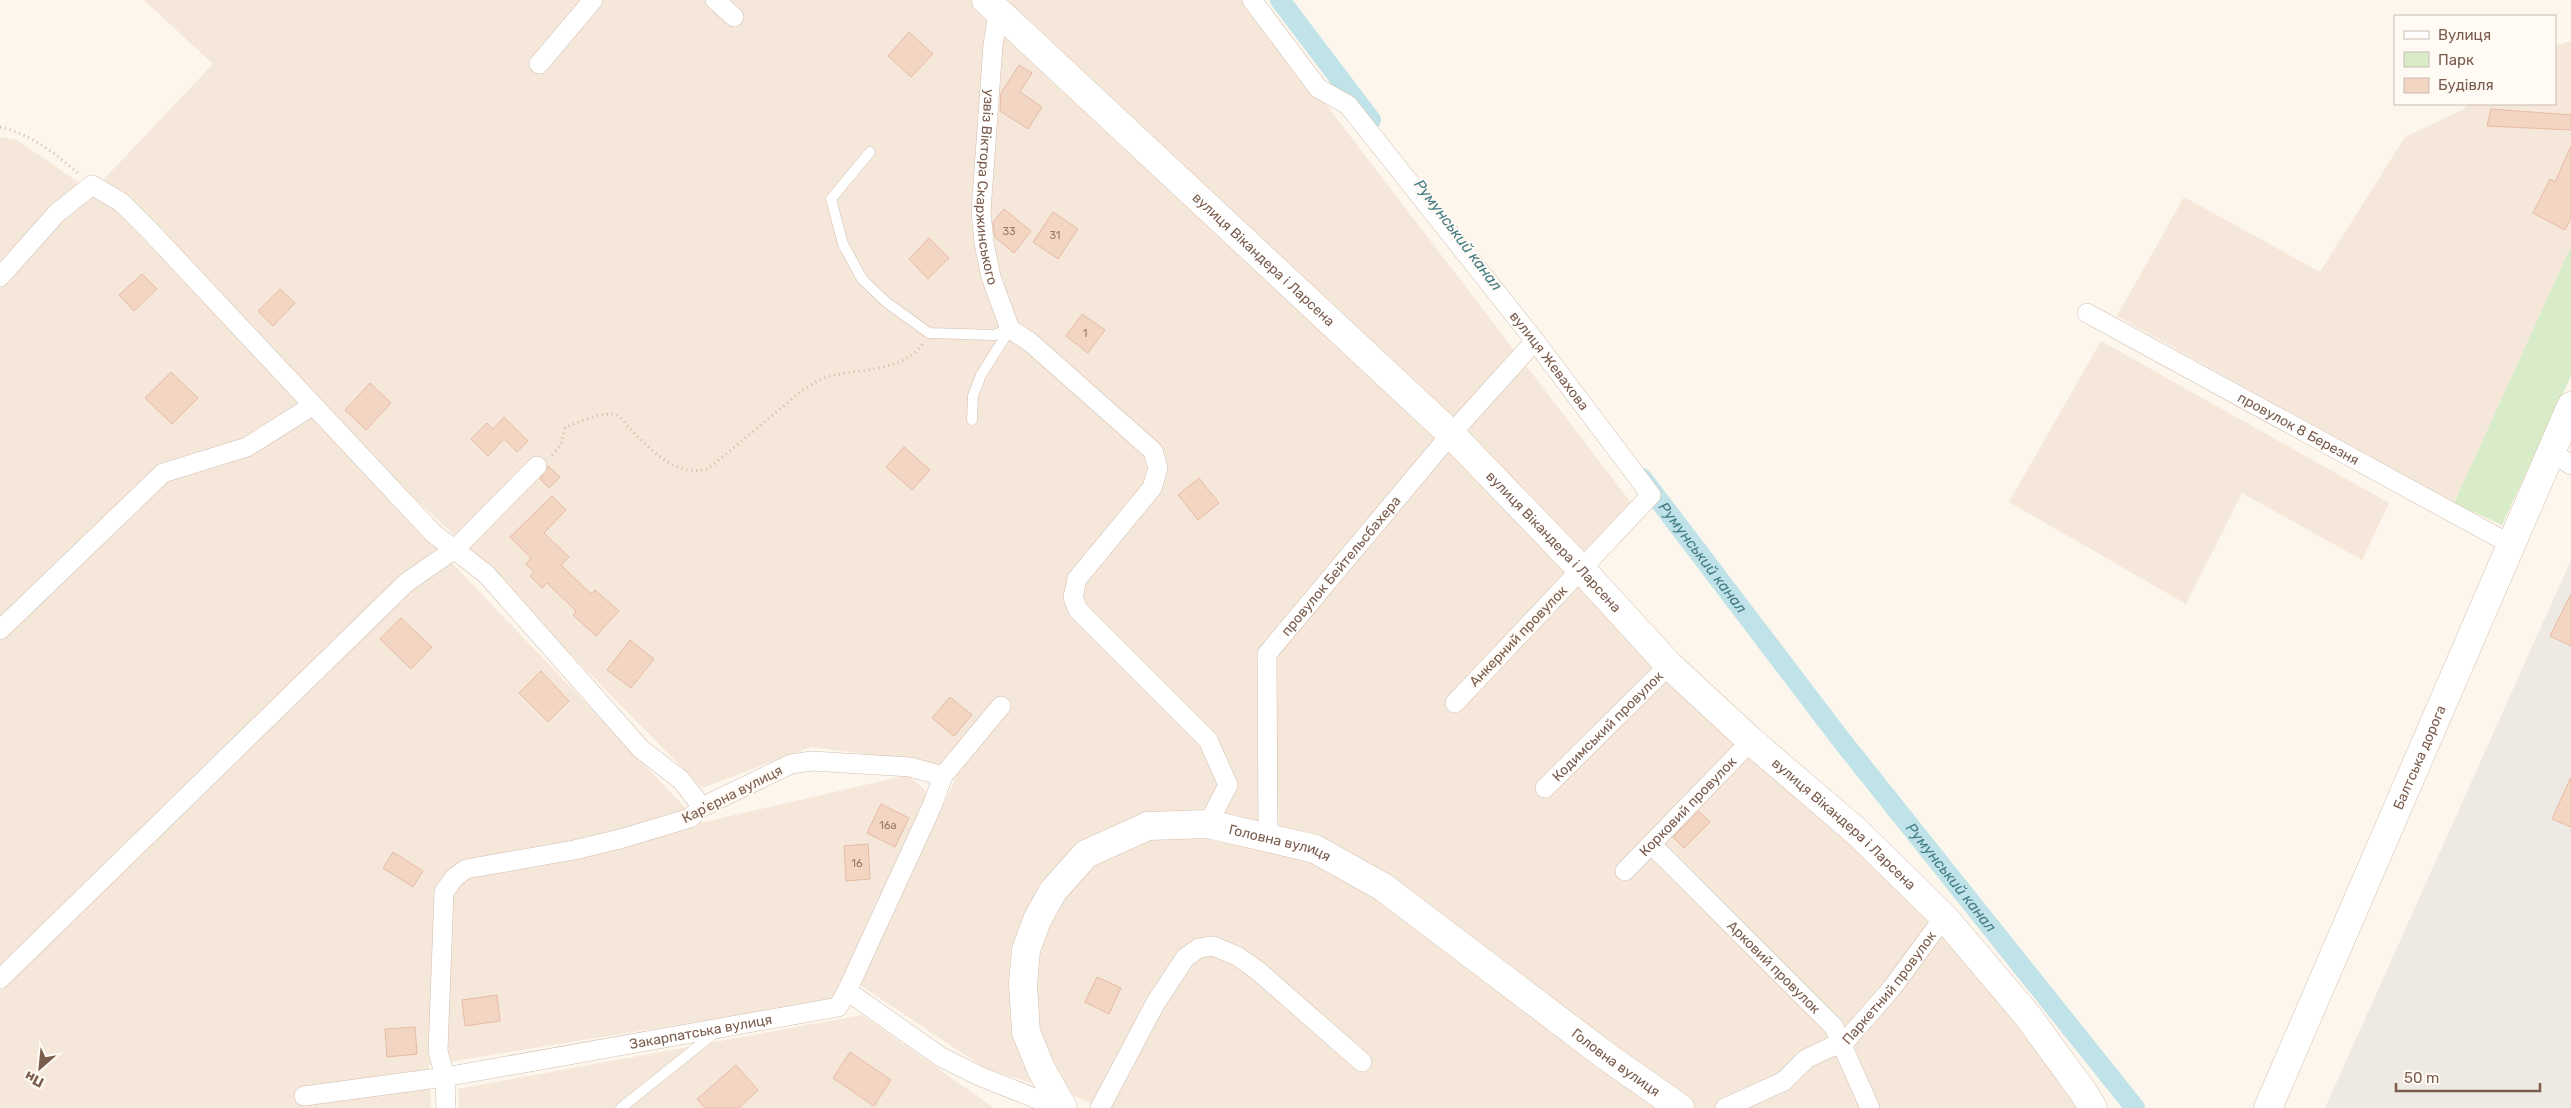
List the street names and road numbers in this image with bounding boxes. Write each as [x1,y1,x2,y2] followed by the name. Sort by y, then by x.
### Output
[972,88,1001,287] street label: узвіз Віктора Скаржинського
[1189,189,1338,330] street label: вулиця Вікандера і Ларсена
[1506,308,1592,414] street label: вулиця Жевахова
[2235,389,2362,469] street label: провулок 8 Березня
[1482,468,1625,616] street label: вулиця Вікандера і Ларсена
[1278,493,1405,640] street label: провулок Бейтельсбахера
[1466,582,1571,690] street label: Анкерний провулок
[1549,667,1667,785] street label: Кодимський провулок
[2390,703,2450,812] street label: Балтська дорога
[1636,753,1740,860] street label: Корковий провулок
[1768,755,1919,894] street label: вулиця Вікандера і Ларсена
[679,762,785,827] street label: Карʼєрна вулиця
[1227,821,1334,865] street label: Головна вулиця
[1724,917,1824,1018] street label: Арковий провулок
[1839,927,1940,1048] street label: Паркетний провулок
[628,1011,774,1053] street label: Закарпатська вулиця
[1568,1025,1663,1100] street label: Головна вулиця

